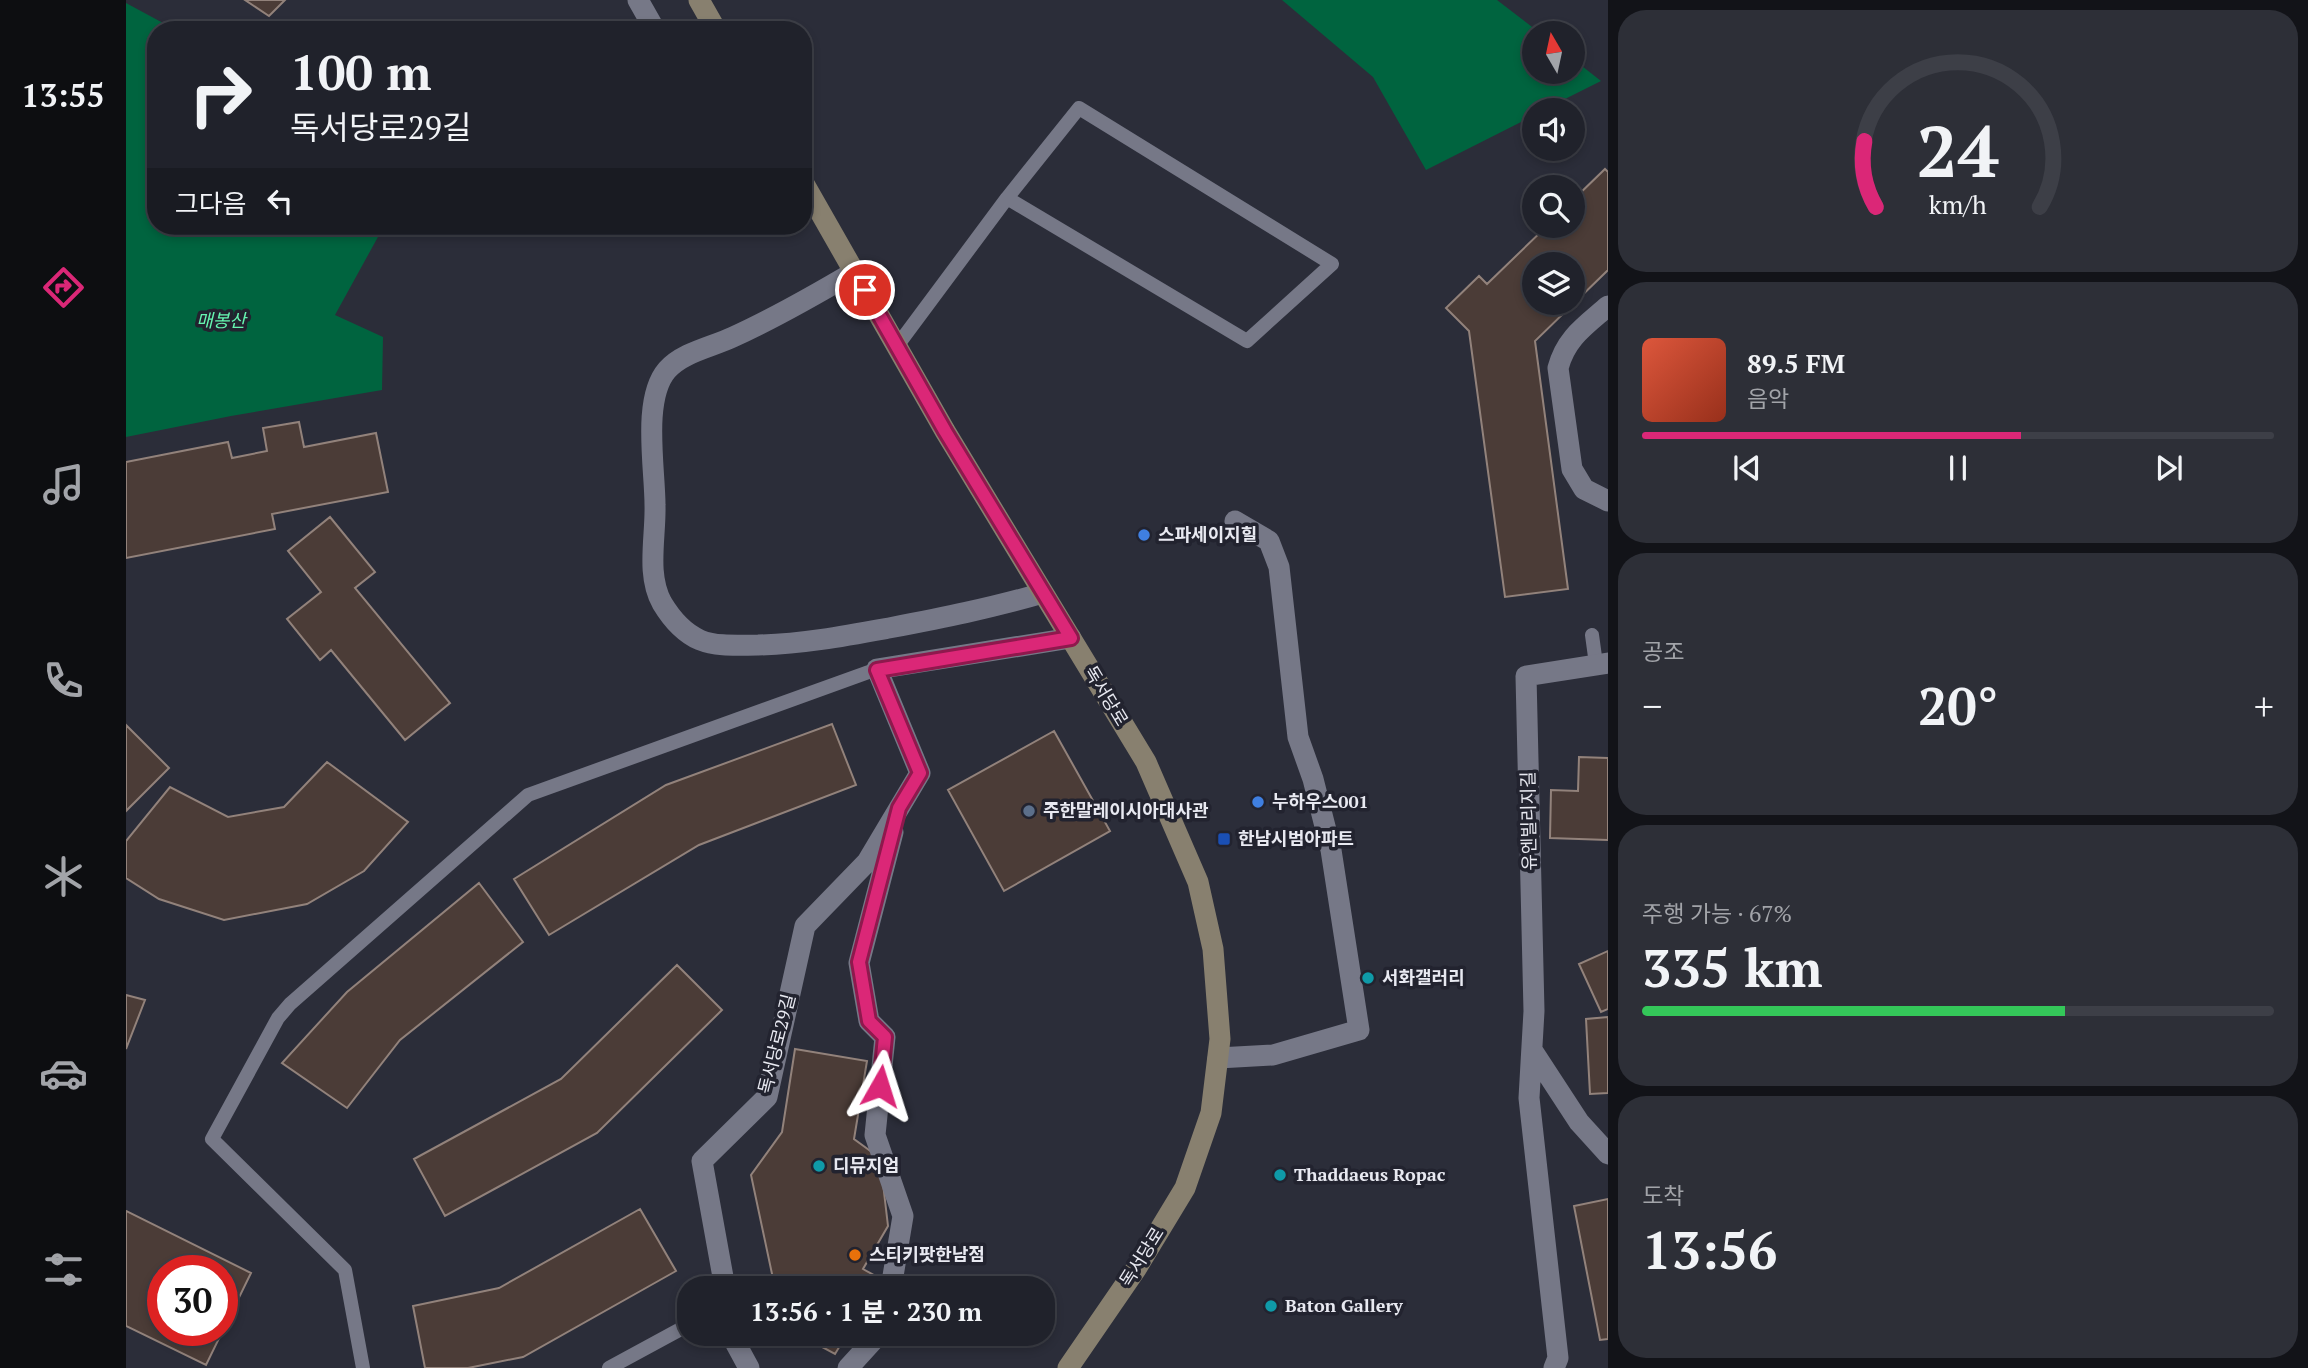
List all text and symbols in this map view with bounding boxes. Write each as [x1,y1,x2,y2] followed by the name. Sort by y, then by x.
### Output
[1522,21,1586,84] north arrow
[1522,21,1585,315] map controls
[290,39,432,104] text: 100 m
[175,49,266,140] icon: right
[21,74,105,116] text: 13:55
[1522,98,1585,161] button: sound
[1917,101,1999,198] text: 24
[290,106,471,148] text: 독서당로29길
[1522,175,1585,238] button: search
[261,182,299,220] icon: left
[175,186,247,220] text: 그다음
[1929,188,1987,221] text: km/h
[1522,252,1585,315] button: layers
[835,260,895,320] pin
[39,263,88,312] icon: directions
[846,271,884,309] icon: arrive
[196,308,248,332] park label: 매봉산
[1747,346,1845,380] text: 89.5 FM
[1747,383,1789,414] text: 음악
[1728,449,1766,487] icon: previous
[1939,449,1977,487] icon: pause
[2150,449,2188,487] icon: next
[39,460,88,509] icon: music
[1158,522,1257,546] place label: 스파세이지힐
[1136,527,1152,543] marker: 스파세이지힐
[1642,636,1684,667] text: 공조
[39,656,88,705] icon: phone
[1080,661,1134,730] street label: 독서당로
[1918,671,1998,740] text: 20°
[1642,681,1662,731] text: −
[2254,681,2274,731] text: +
[1515,771,1541,871] street label: 유엔빌리지길
[1272,789,1369,813] place label: 누하우스001
[1250,794,1266,810] marker: 누하우스001
[1043,798,1209,822] place label: 주한말레이시아대사관
[1021,803,1037,819] marker: 주한말레이시아대사관
[1238,826,1354,850] place label: 한남시범아파트
[1216,831,1232,847] marker: 한남시범아파트
[39,852,88,901] icon: climate
[1642,898,1792,929] text: 주행 가능 · 67%
[1642,933,1823,1002] text: 335 km
[1382,965,1465,989] place label: 서화갤러리
[1360,970,1376,986] marker: 서화갤러리
[752,991,800,1096] street label: 독서당로29길
[39,1049,88,1098] icon: car
[843,1049,917,1123] position arrow
[833,1153,899,1177] place label: 디뮤지엄
[811,1158,827,1174] marker: 디뮤지엄
[1294,1162,1446,1186] place label: Thaddaeus Ropac
[1272,1167,1288,1183] marker: Thaddaeus Ropac
[1642,1180,1684,1211] text: 도착
[1642,1215,1777,1284] text: 13:56
[1113,1222,1169,1291] street label: 독서당로
[869,1242,985,1266] place label: 스티키팟한남점
[39,1245,88,1294] icon: filters
[847,1247,863,1263] marker: 스티키팟한남점
[147,1255,238,1346] speed limit sign: 30
[1285,1293,1403,1317] place label: Baton Gallery
[750,1294,982,1328] text: 13:56 · 1 분 · 230 m
[1263,1298,1279,1314] marker: Baton Gallery

